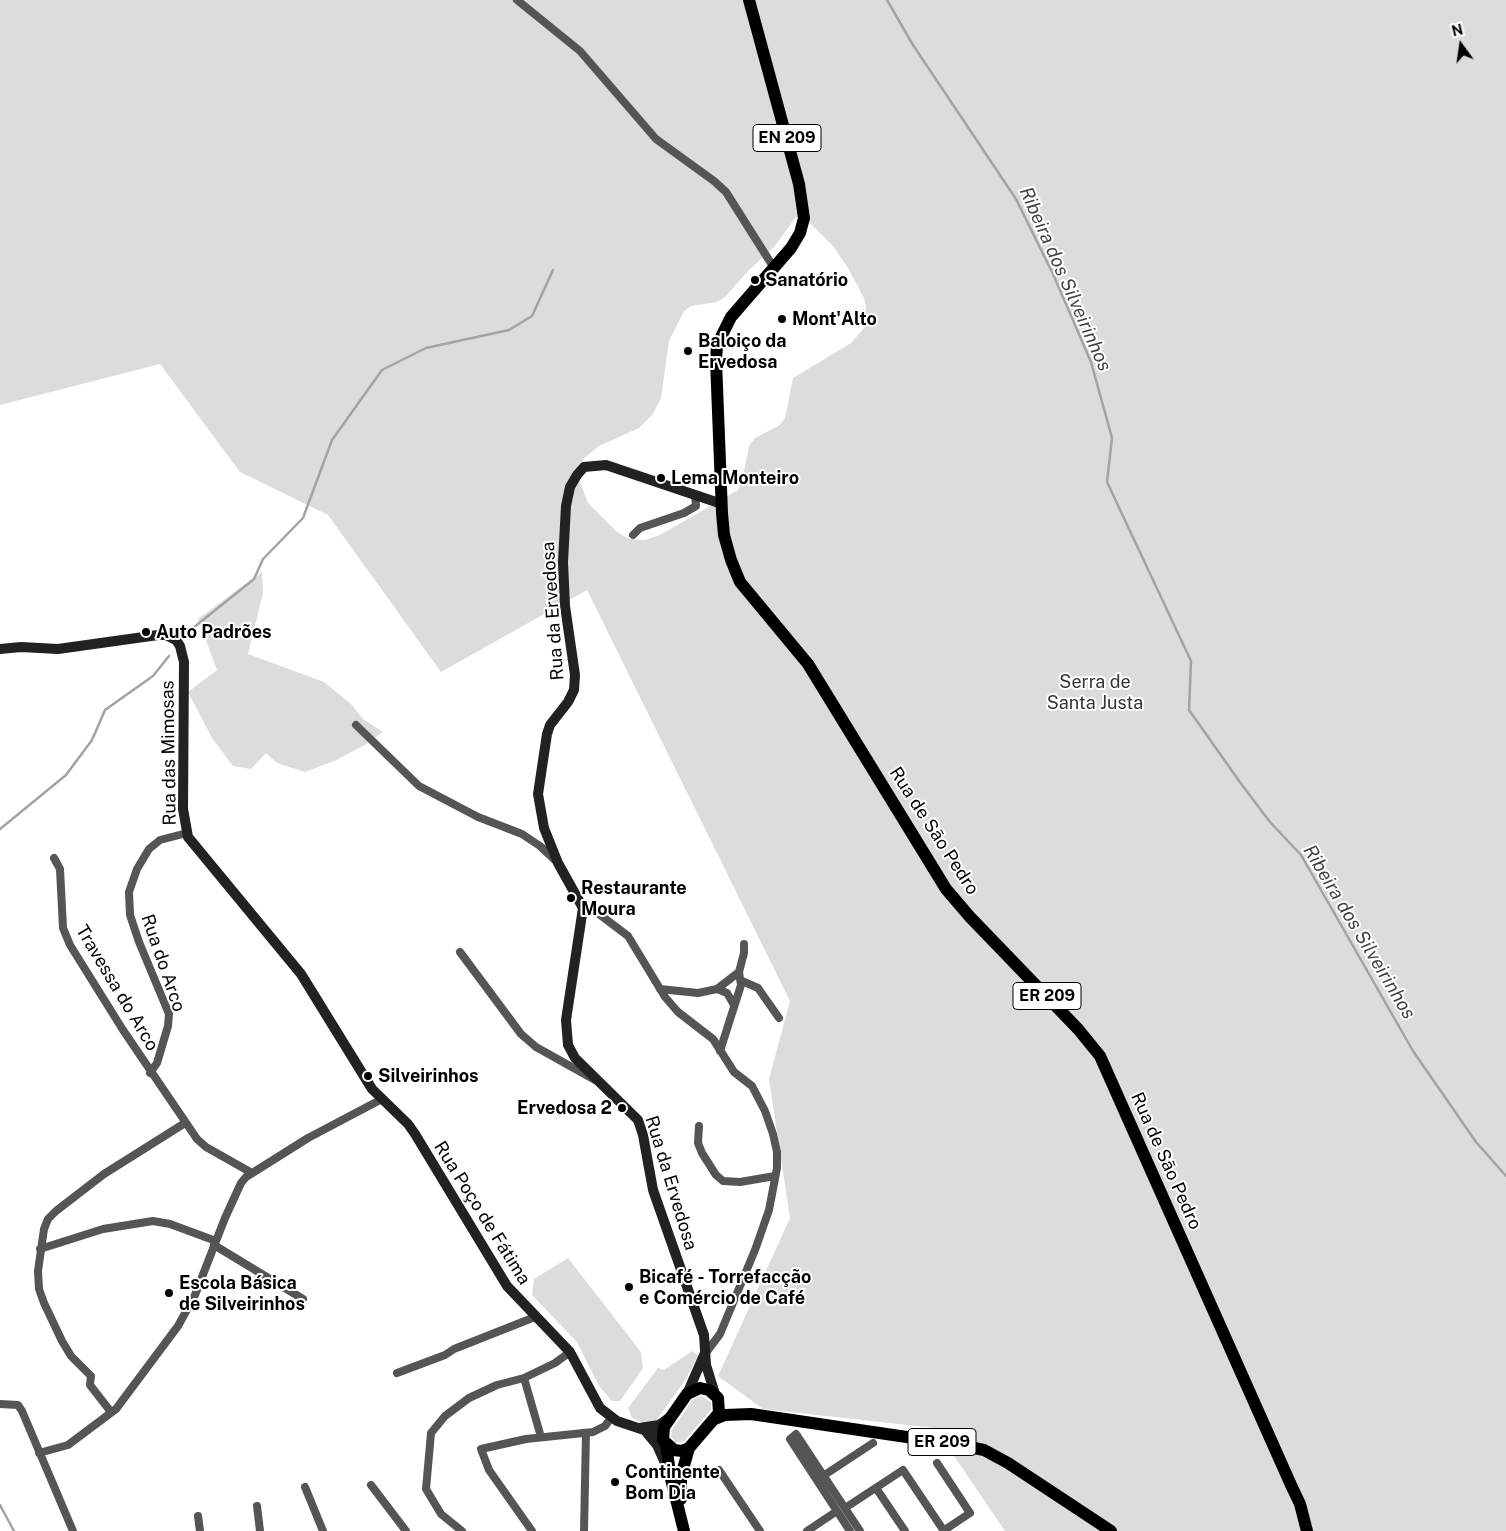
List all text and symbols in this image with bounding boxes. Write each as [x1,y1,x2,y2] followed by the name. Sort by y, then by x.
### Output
[1436,20,1486,70] north arrow
[1450,21,1465,40] text: N
[753,125,821,152] road number: EN 209
[1014,183,1116,375] water label: Ribeira dos Silveirinhos
[765,269,848,291] place label: Sanatório
[749,274,761,286] marker: Sanatório
[792,308,877,330] place label: Mont'Alto
[776,313,788,325] marker: Mont'Alto
[698,330,786,372] place label: Baloiço da Ervedosa
[682,345,694,357] marker: Baloiço da Ervedosa
[671,467,799,489] place label: Lema Monteiro
[655,472,667,484] marker: Lema Monteiro
[537,541,569,681] street label: Rua da Ervedosa
[156,621,271,643] place label: Auto Padrões
[140,626,152,638] marker: Auto Padrões
[1047,671,1143,714] park label: Serra de Santa Justa
[157,680,181,826] street label: Rua das Mimosas
[885,763,983,899] street label: Rua de São Pedro
[1298,841,1420,1023] water label: Ribeira dos Silveirinhos
[581,877,687,920] place label: Restaurante Moura
[565,892,577,904] marker: Restaurante Moura
[136,911,190,1015] street label: Rua do Arco
[71,921,163,1055] street label: Travessa do Arco
[1013,982,1081,1009] road number: ER 209
[378,1065,479,1087] place label: Silveirinhos
[362,1070,374,1082] marker: Silveirinhos
[1126,1089,1206,1233] street label: Rua de São Pedro
[517,1097,612,1119] place label: Ervedosa 2
[616,1102,628,1114] marker: Ervedosa 2
[640,1113,702,1253] street label: Rua da Ervedosa
[429,1137,535,1289] street label: Rua Poço de Fátima
[639,1266,811,1308] place label: Bicafé - Torrefacção e Comércio de Café
[179,1272,305,1315] place label: Escola Básica de Silveirinhos
[623,1281,635,1293] marker: Bicafé - Torrefacção e Comércio de Café
[163,1287,175,1299] marker: Escola Básica de Silveirinhos
[908,1428,976,1455] road number: ER 209
[625,1461,720,1504] place label: Continente Bom Dia
[609,1476,621,1488] marker: Continente Bom Dia

